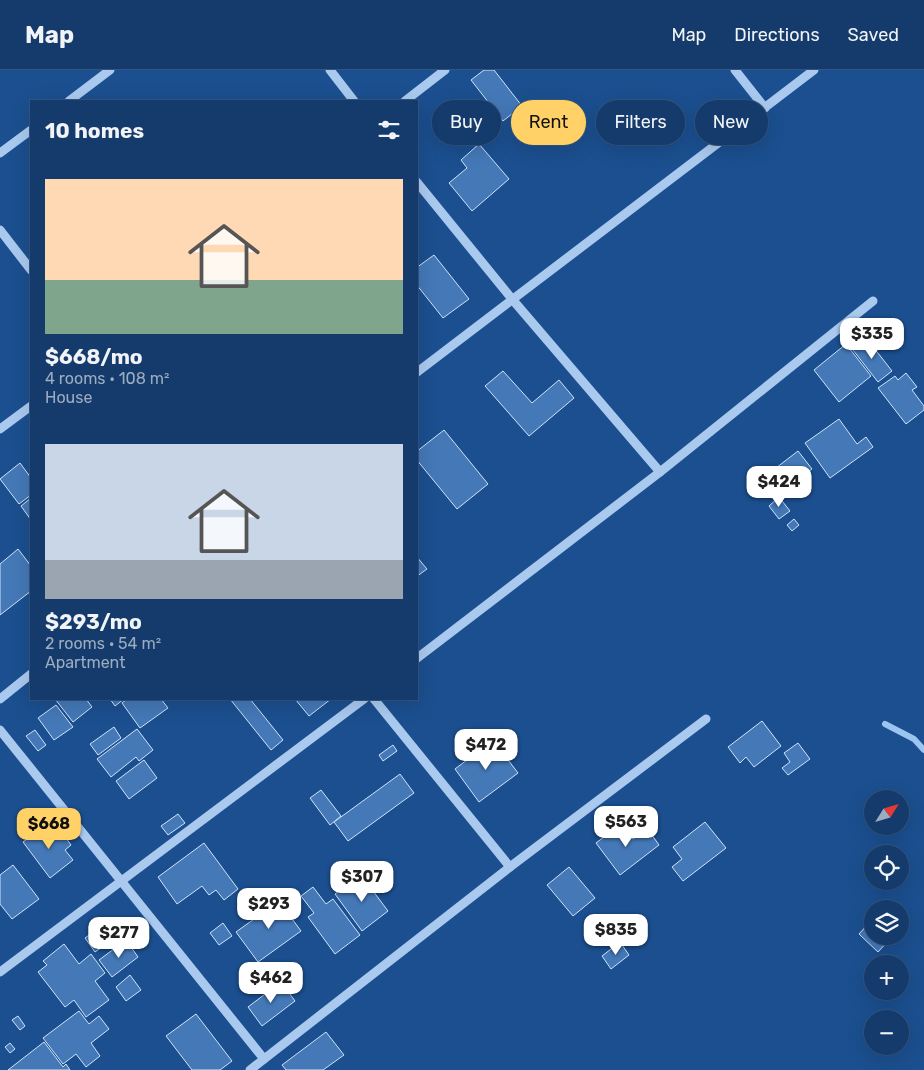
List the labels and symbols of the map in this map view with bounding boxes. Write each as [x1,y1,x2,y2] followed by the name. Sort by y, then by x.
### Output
[842,318,902,360] pin: $335
[749,466,809,508] pin: $424
[456,728,516,771] pin: $472
[864,790,909,835] north arrow
[596,806,656,848] pin: $563
[19,808,79,850] pin: $668
[332,860,392,903] pin: $307
[239,888,299,930] pin: $293
[586,914,646,956] pin: $835
[89,916,149,959] pin: $277
[241,962,301,1004] pin: $462

